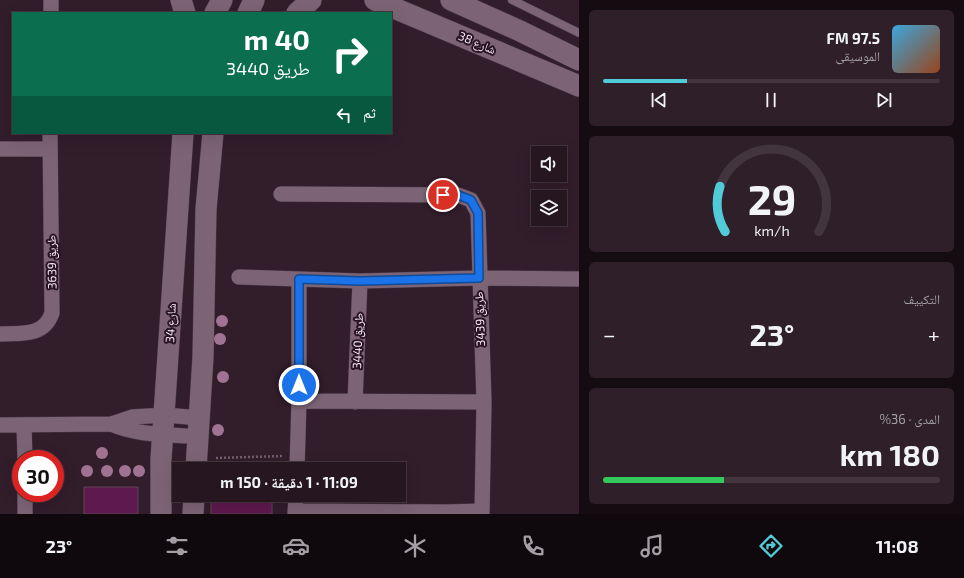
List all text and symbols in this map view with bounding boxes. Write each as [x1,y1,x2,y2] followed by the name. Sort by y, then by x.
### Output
[244,22,310,56] text: 40 m
[324,28,376,80] icon: right
[456,28,498,58] street label: شارع 38
[827,29,880,47] text: 97.5 FM
[836,48,880,64] text: الموسيقى
[226,57,310,79] text: طريق 3440
[648,89,670,111] icon: previous
[760,89,782,111] icon: pause
[873,89,895,111] icon: next
[363,103,376,121] text: ثم
[333,104,355,126] icon: left
[531,146,567,226] map controls
[531,146,567,182] button: sound
[747,173,796,223] text: 29
[426,178,460,212] pin
[432,184,454,206] icon: arrive
[531,190,567,226] button: layers
[754,222,789,239] text: km/h
[44,235,60,289] street label: طريق 3639
[471,291,488,347] street label: طريق 3439
[904,291,940,307] text: التكييف
[162,303,180,343] street label: شارع 34
[349,313,366,369] street label: طريق 3440
[749,316,794,352] text: 23°
[603,321,616,347] text: −
[928,321,940,347] text: +
[278,364,320,406] position arrow
[879,411,940,427] text: المدى · 36%
[840,436,940,472] text: 180 km
[12,450,64,502] speed limit sign: 30
[220,473,358,491] text: 11:09 · 1 دقيقة · 150 m
[163,532,191,560] icon: filters
[282,532,310,560] icon: car
[401,532,429,560] icon: climate
[519,532,547,560] icon: phone
[638,532,666,560] icon: music
[757,532,785,560] icon: directions
[45,535,72,557] text: 23°
[876,535,919,557] text: 11:08

